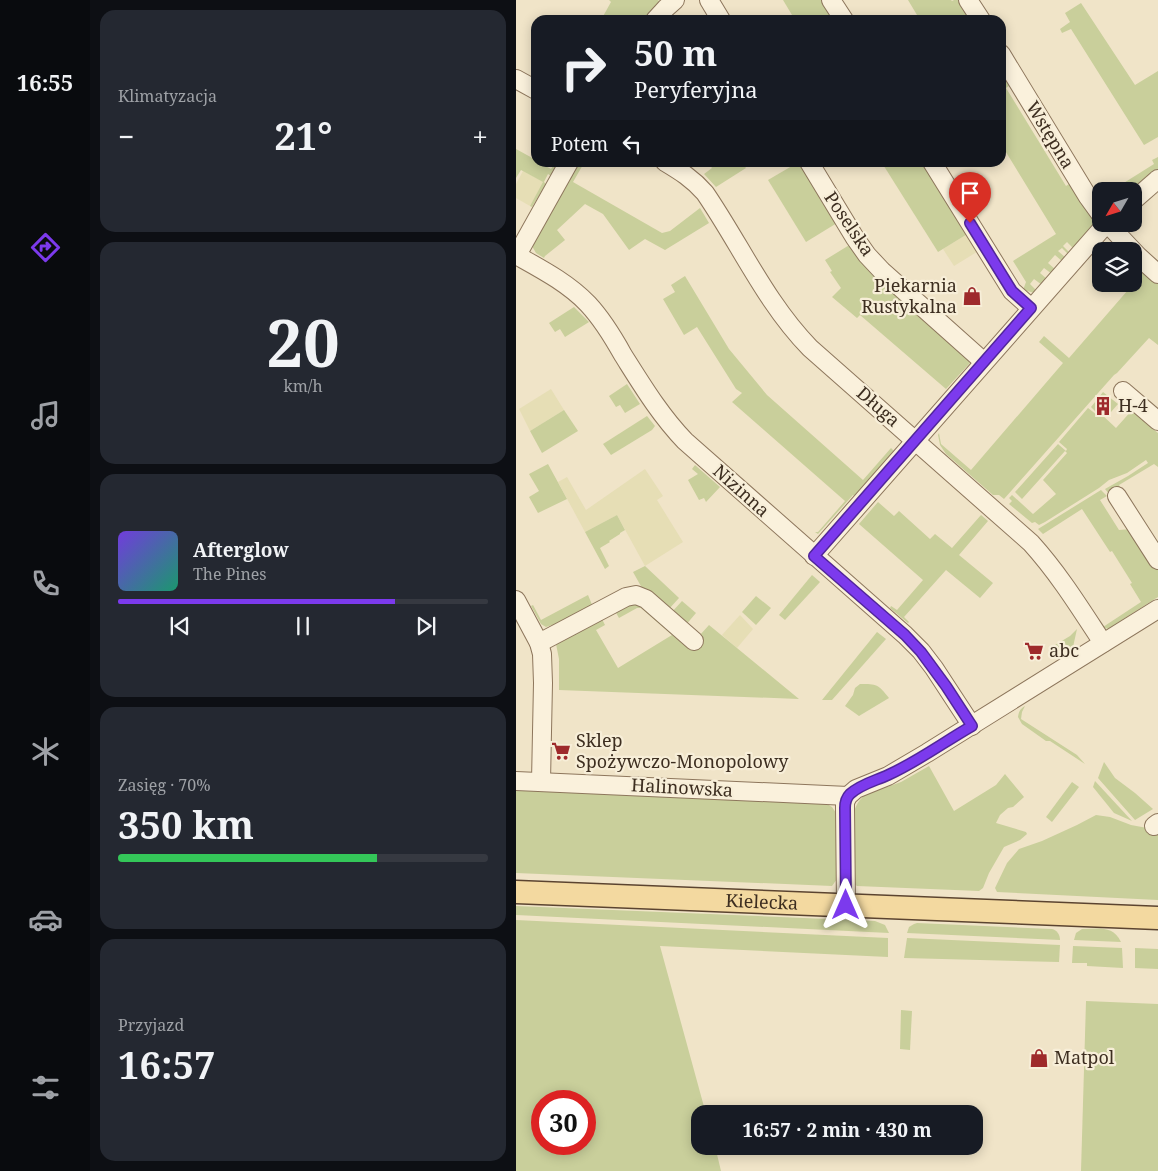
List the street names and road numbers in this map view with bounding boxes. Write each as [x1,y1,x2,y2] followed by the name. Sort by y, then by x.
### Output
[1021,96,1080,173] street label: Wstępna
[819,186,880,261] street label: Poselska
[852,381,905,432] street label: Długa
[708,459,775,522] street label: Nizinna
[630,772,734,802] street label: Halinowska
[725,888,799,915] street label: Kielecka

